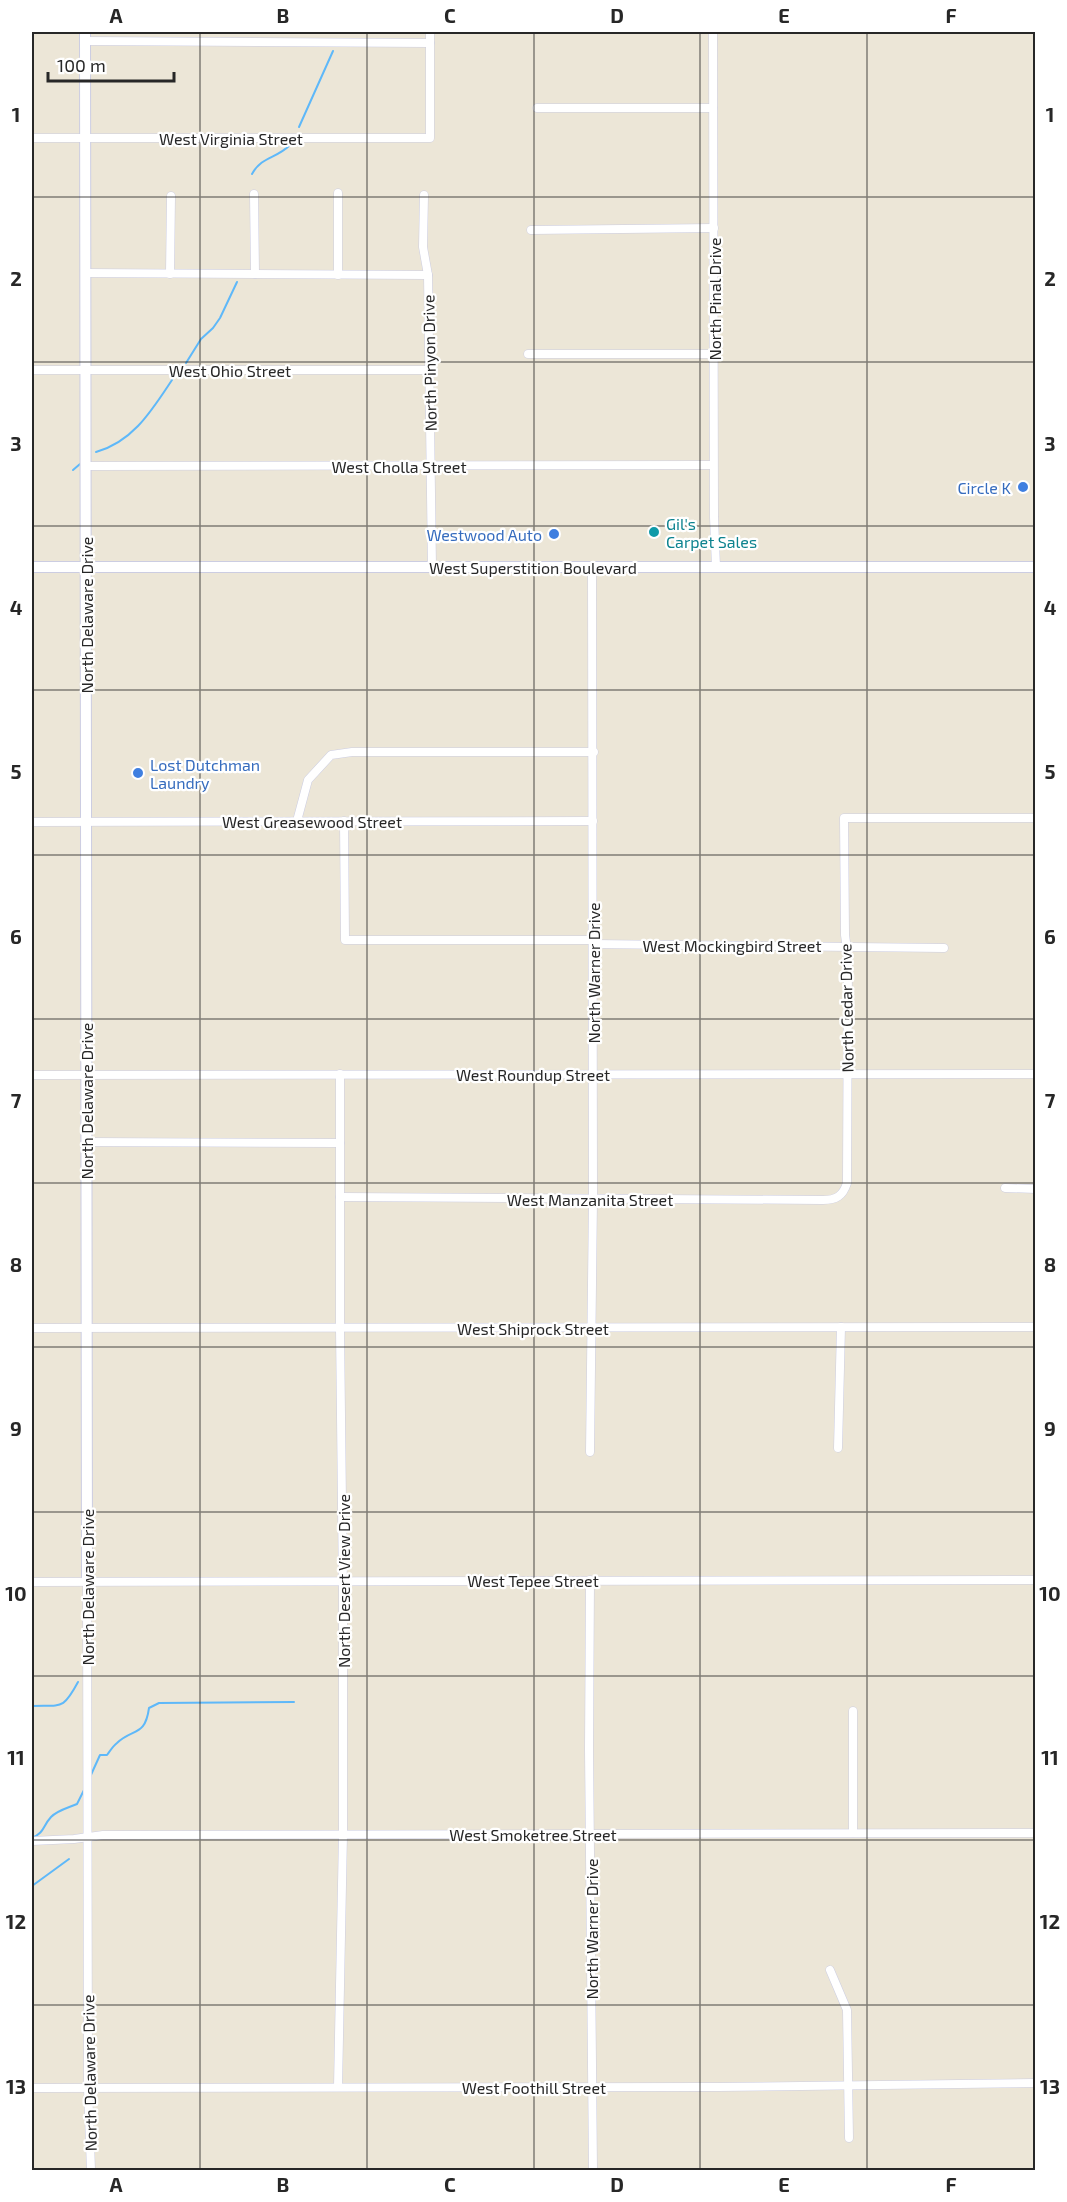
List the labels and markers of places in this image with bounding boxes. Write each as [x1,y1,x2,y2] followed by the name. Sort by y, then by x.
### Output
[958,478,1012,497] place label: Circle K
[1016,480,1030,494] marker: Circle K
[666,514,757,551] place label: Gil's Carpet Sales
[426,525,542,544] place label: Westwood Auto
[647,525,661,539] marker: Gil's Carpet Sales
[547,527,561,541] marker: Westwood Auto
[150,755,260,792] place label: Lost Dutchman Laundry
[131,766,145,780] marker: Lost Dutchman Laundry

